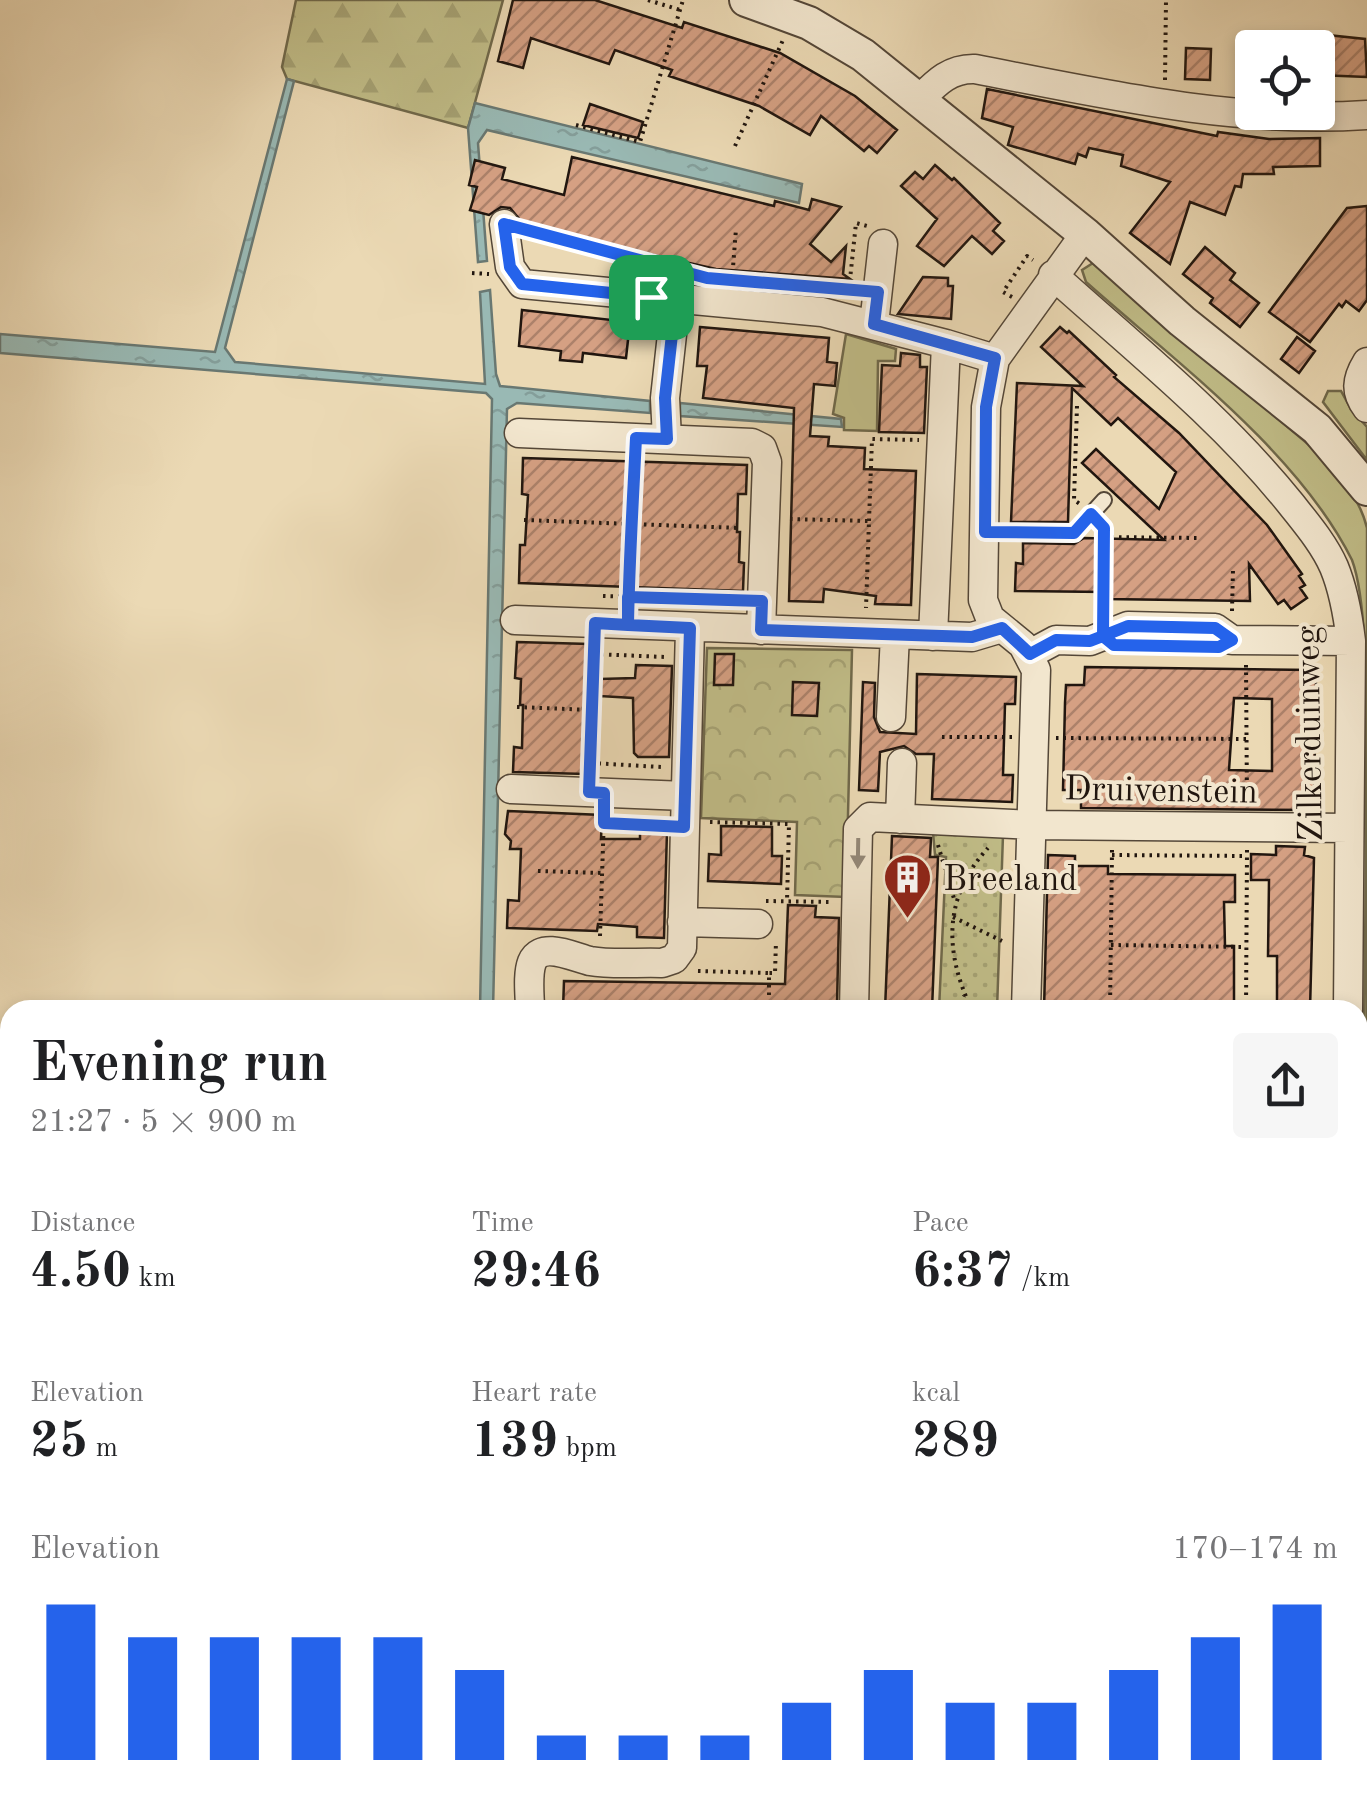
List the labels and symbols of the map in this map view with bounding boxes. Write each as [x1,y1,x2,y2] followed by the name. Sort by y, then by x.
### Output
[609,255,694,340] pin
[1291,625,1330,842] street label: Zilkerduinweg
[1064,772,1258,811] street label: Druivenstein
[849,837,865,869] one-way arrow
[882,852,934,920] building icon: Breeland
[943,863,1078,898] place label: Breeland

